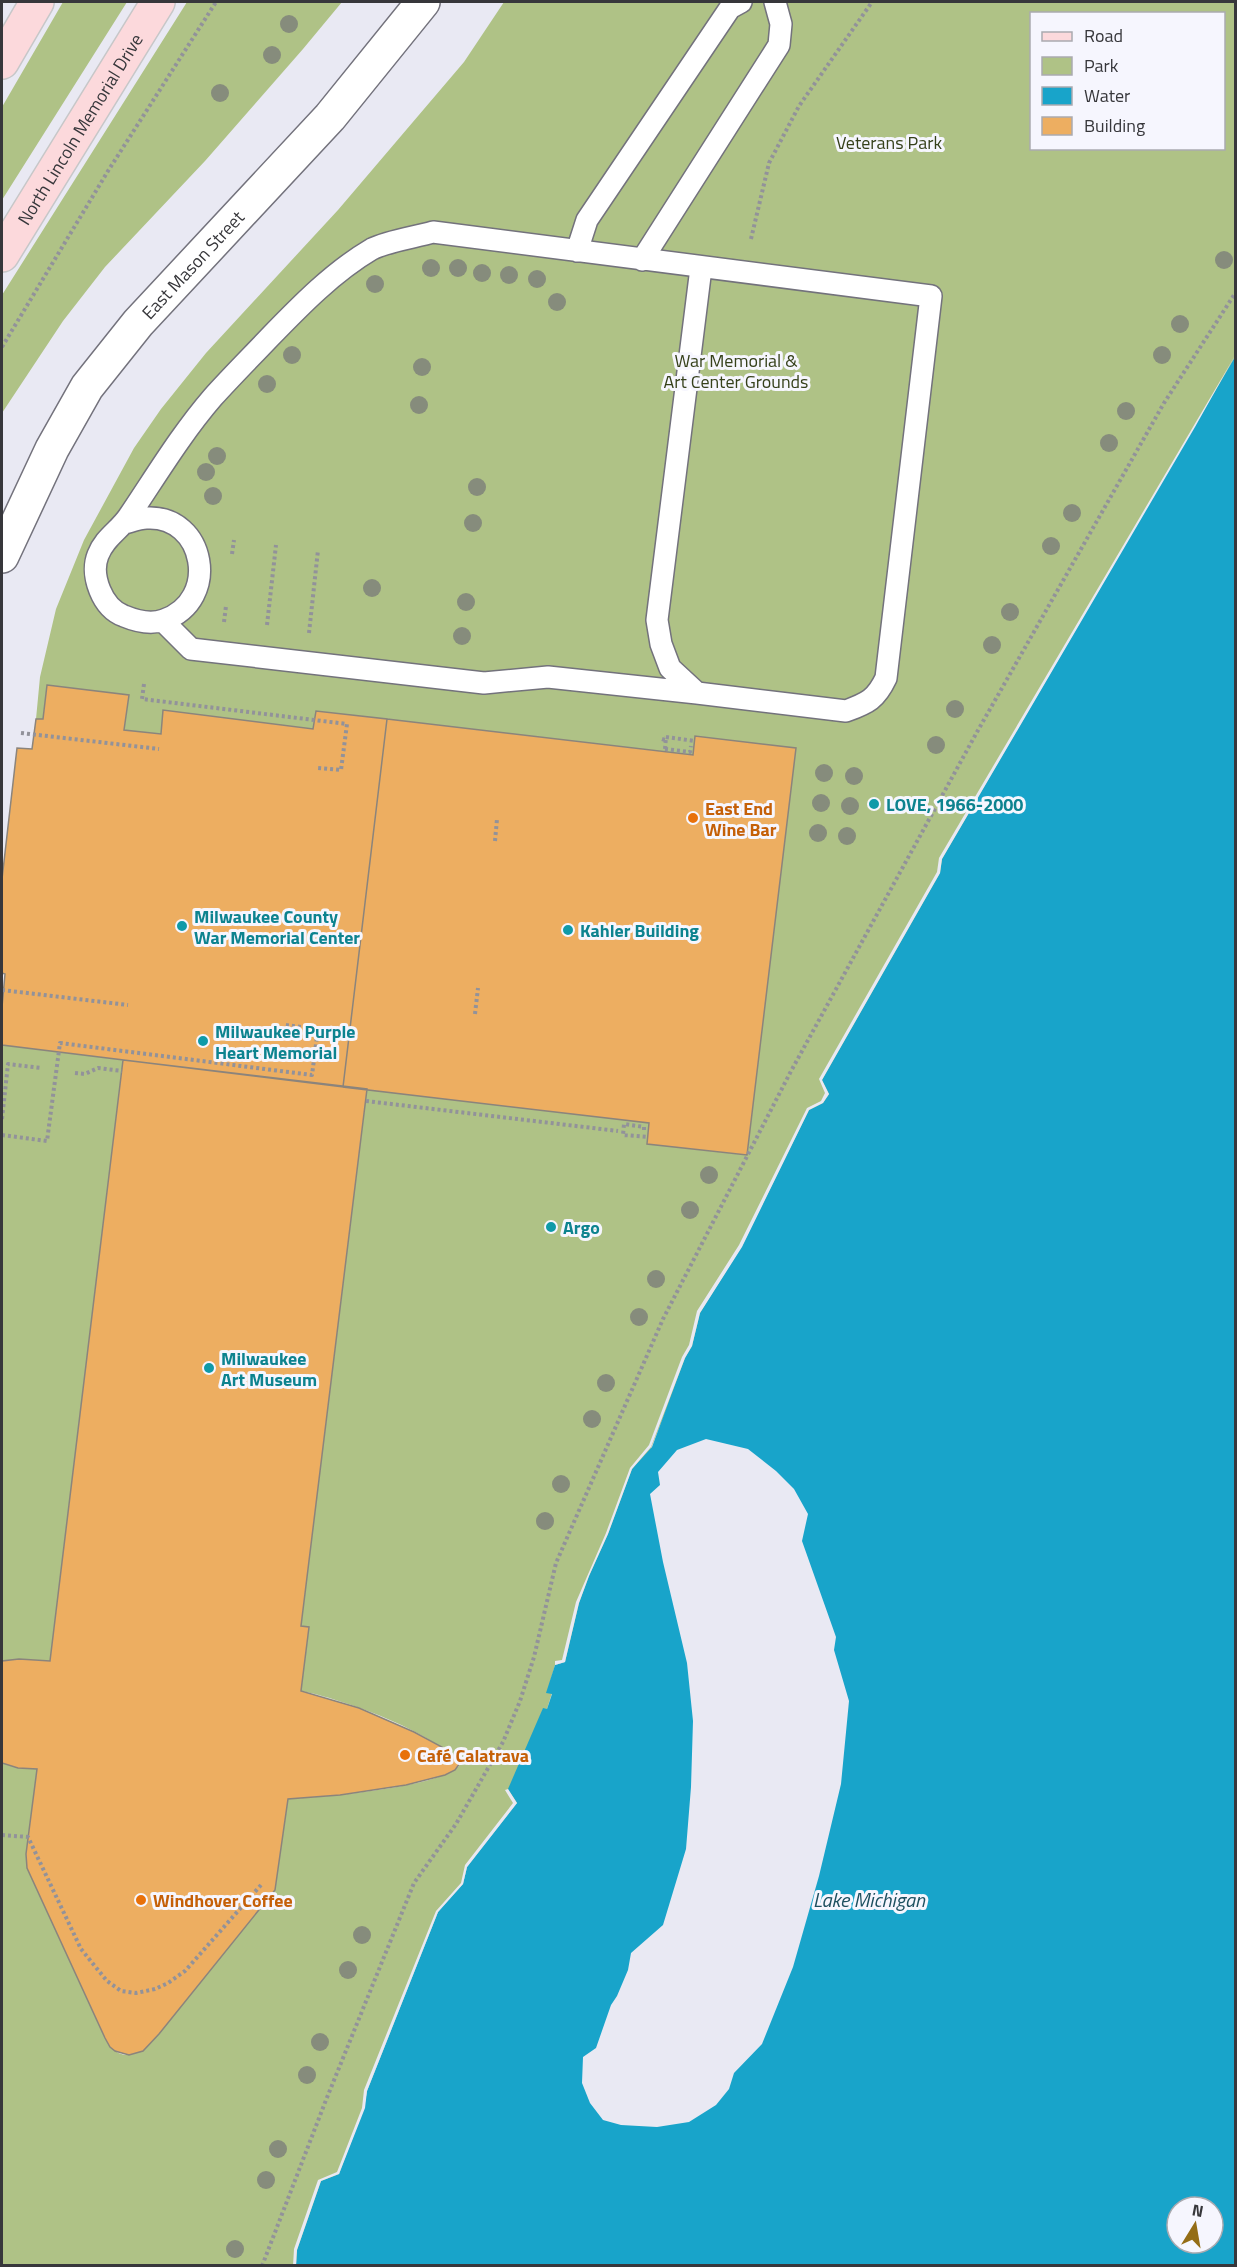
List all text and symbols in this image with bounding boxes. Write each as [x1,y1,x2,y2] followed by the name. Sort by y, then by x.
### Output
[1030,12,1225,150] legend
[1084,22,1123,49] text: Road
[10,28,149,230] street label: North Lincoln Memorial Drive
[1084,52,1119,79] text: Park
[1084,82,1130,109] text: Water
[1084,112,1145,139] text: Building
[836,129,942,156] park label: Veterans Park
[135,204,250,325] street label: East Mason Street
[664,347,808,395] park label: War Memorial & Art Center Grounds
[886,791,1023,818] place label: LOVE, 1966-2000
[705,795,777,843] place label: East End Wine Bar
[867,797,881,811] marker: LOVE, 1966-2000
[686,811,700,825] marker: East End Wine Bar
[194,903,360,951] place label: Milwaukee County War Memorial Center
[580,917,699,944] place label: Kahler Building
[175,919,189,933] marker: Milwaukee County War Memorial Center
[561,923,575,937] marker: Kahler Building
[215,1018,356,1066] place label: Milwaukee Purple Heart Memorial
[196,1034,210,1048] marker: Milwaukee Purple Heart Memorial
[563,1214,600,1241] place label: Argo
[544,1220,558,1234] marker: Argo
[221,1345,317,1393] place label: Milwaukee Art Museum
[202,1361,216,1375] marker: Milwaukee Art Museum
[417,1742,529,1769] place label: Café Calatrava
[398,1748,412,1762] marker: Café Calatrava
[813,1884,926,1915] water label: Lake Michigan
[153,1887,293,1914] place label: Windhover Coffee
[134,1893,148,1907] marker: Windhover Coffee
[1165,2195,1225,2255] north arrow
[1190,2197,1206,2223] text: N

